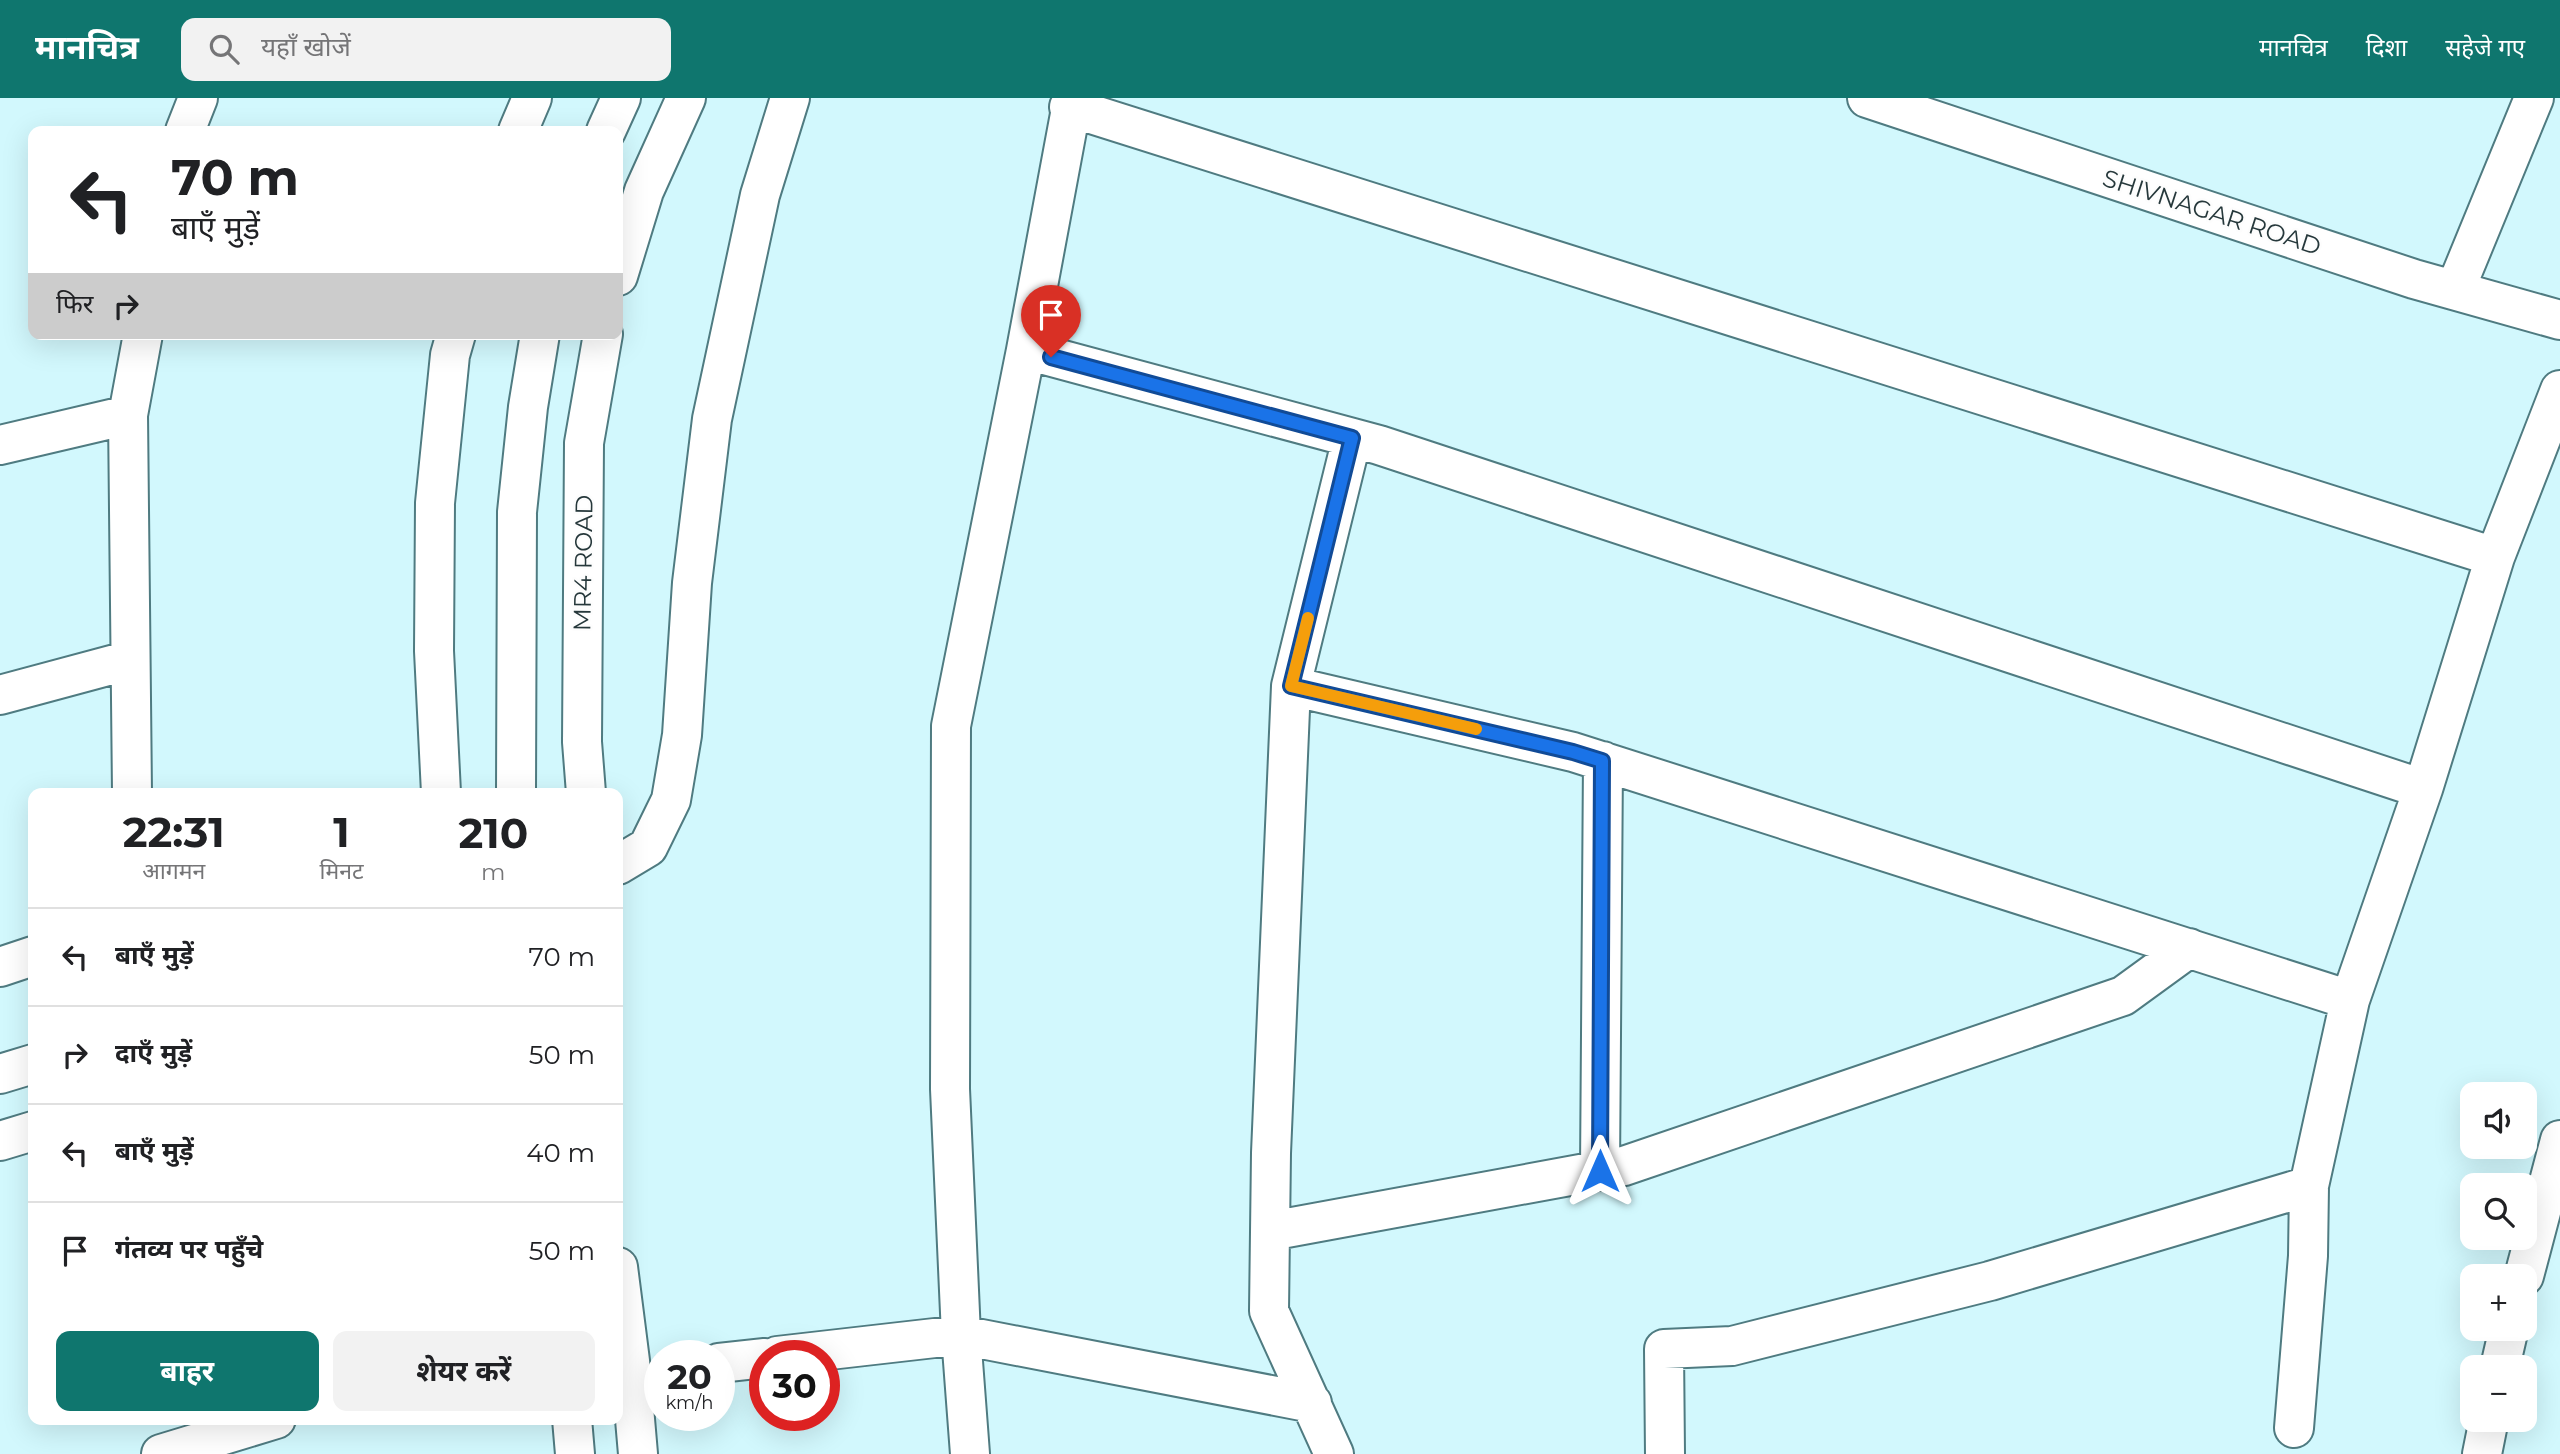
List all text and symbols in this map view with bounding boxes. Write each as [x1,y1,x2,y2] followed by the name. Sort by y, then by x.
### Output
[181,18,671,81] search box
[35,27,139,67] text: मानचित्र
[205,30,243,68] icon: search
[261,31,351,63] text: यहाँ खोजें
[2259,33,2328,62] text: मानचित्र
[2366,33,2407,62] text: दिशा
[2445,33,2525,62] text: सहेजे गए
[171,148,299,207] text: 70 m
[56,154,147,245] icon: left
[2099,163,2325,261] street label: SHIVNAGAR ROAD
[171,208,260,247] text: बाएँ मुड़ें
[1021,285,1081,357] pin
[107,287,145,325] icon: right
[56,288,93,320] text: फिर
[1032,296,1070,334] icon: arrive
[567,495,599,631] street label: MR4 ROAD
[123,806,225,858] text: 22:31
[333,806,350,858] text: 1
[458,807,528,859] text: 210
[142,857,205,885] text: आगमन
[320,857,364,885] text: मिनट
[481,858,506,886] text: m
[56,938,94,976] icon: left
[115,939,194,971] text: बाएँ मुड़ें
[529,941,595,973] text: 70 m
[56,1036,94,1074] icon: right
[115,1037,192,1069] text: दाएँ मुड़ें
[529,1039,595,1071] text: 50 m
[2460,1082,2537,1432] map controls
[2460,1082,2537,1159] button: sound
[56,1134,94,1172] icon: left
[1563,1134,1637,1208] position arrow
[115,1135,194,1167] text: बाएँ मुड़ें
[526,1137,595,1169] text: 40 m
[2460,1173,2537,1250] button: search
[56,1232,94,1270] icon: arrive
[115,1233,263,1265] text: गंतव्य पर पहुँचे
[529,1235,595,1267] text: 50 m
[2460,1264,2537,1341] button: +
[56,1331,319,1411] button: बाहर
[333,1331,595,1411] button: शेयर करें
[749,1340,840,1431] speed limit sign: 30
[667,1355,712,1398] text: 20
[2460,1355,2537,1432] button: −
[665,1392,714,1414] text: km/h

